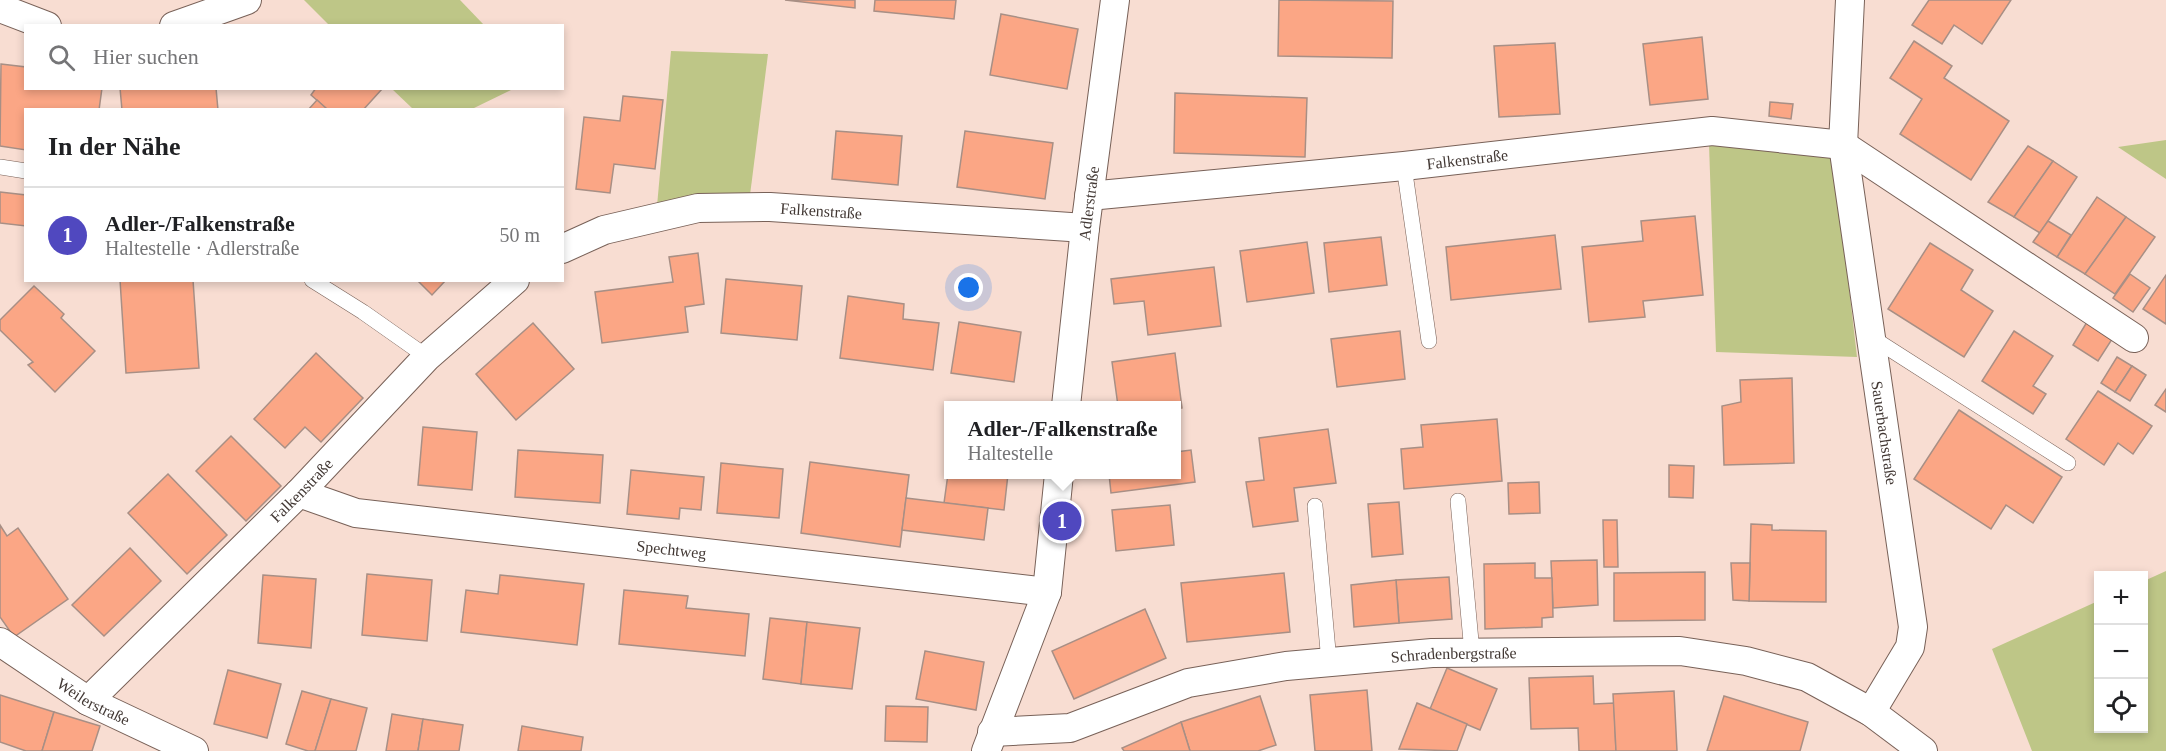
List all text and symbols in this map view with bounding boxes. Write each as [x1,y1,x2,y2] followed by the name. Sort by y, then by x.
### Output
[24,24,564,90] search box
[45,41,78,74] icon: search
[93,44,199,69] text: Hier suchen
[48,132,180,161] text: In der Nähe
[1426,146,1509,172] street label: Falkenstraße
[1076,165,1102,241] street label: Adlerstraße
[780,200,863,222] street label: Falkenstraße
[105,211,295,236] text: Adler-/Falkenstraße
[63,224,73,246] text: 1
[499,224,540,246] text: 50 m
[105,237,299,259] text: Haltestelle · Adlerstraße
[954,273,983,302] your location
[1868,380,1900,486] street label: Sauerbachstraße
[944,401,1181,479] popup
[968,416,1157,441] text: Adler-/Falkenstraße
[968,442,1053,464] text: Haltestelle
[267,455,336,526] street label: Falkenstraße
[1042,498,1082,544] pin: 1
[636,537,707,563] street label: Spechtweg
[2094,571,2148,733] map controls
[2094,571,2148,625] button: +
[2094,625,2148,679] button: −
[1390,644,1517,666] street label: Schradenbergstraße
[54,675,132,728] street label: Weilerstraße
[2094,679,2148,733] button: locate

